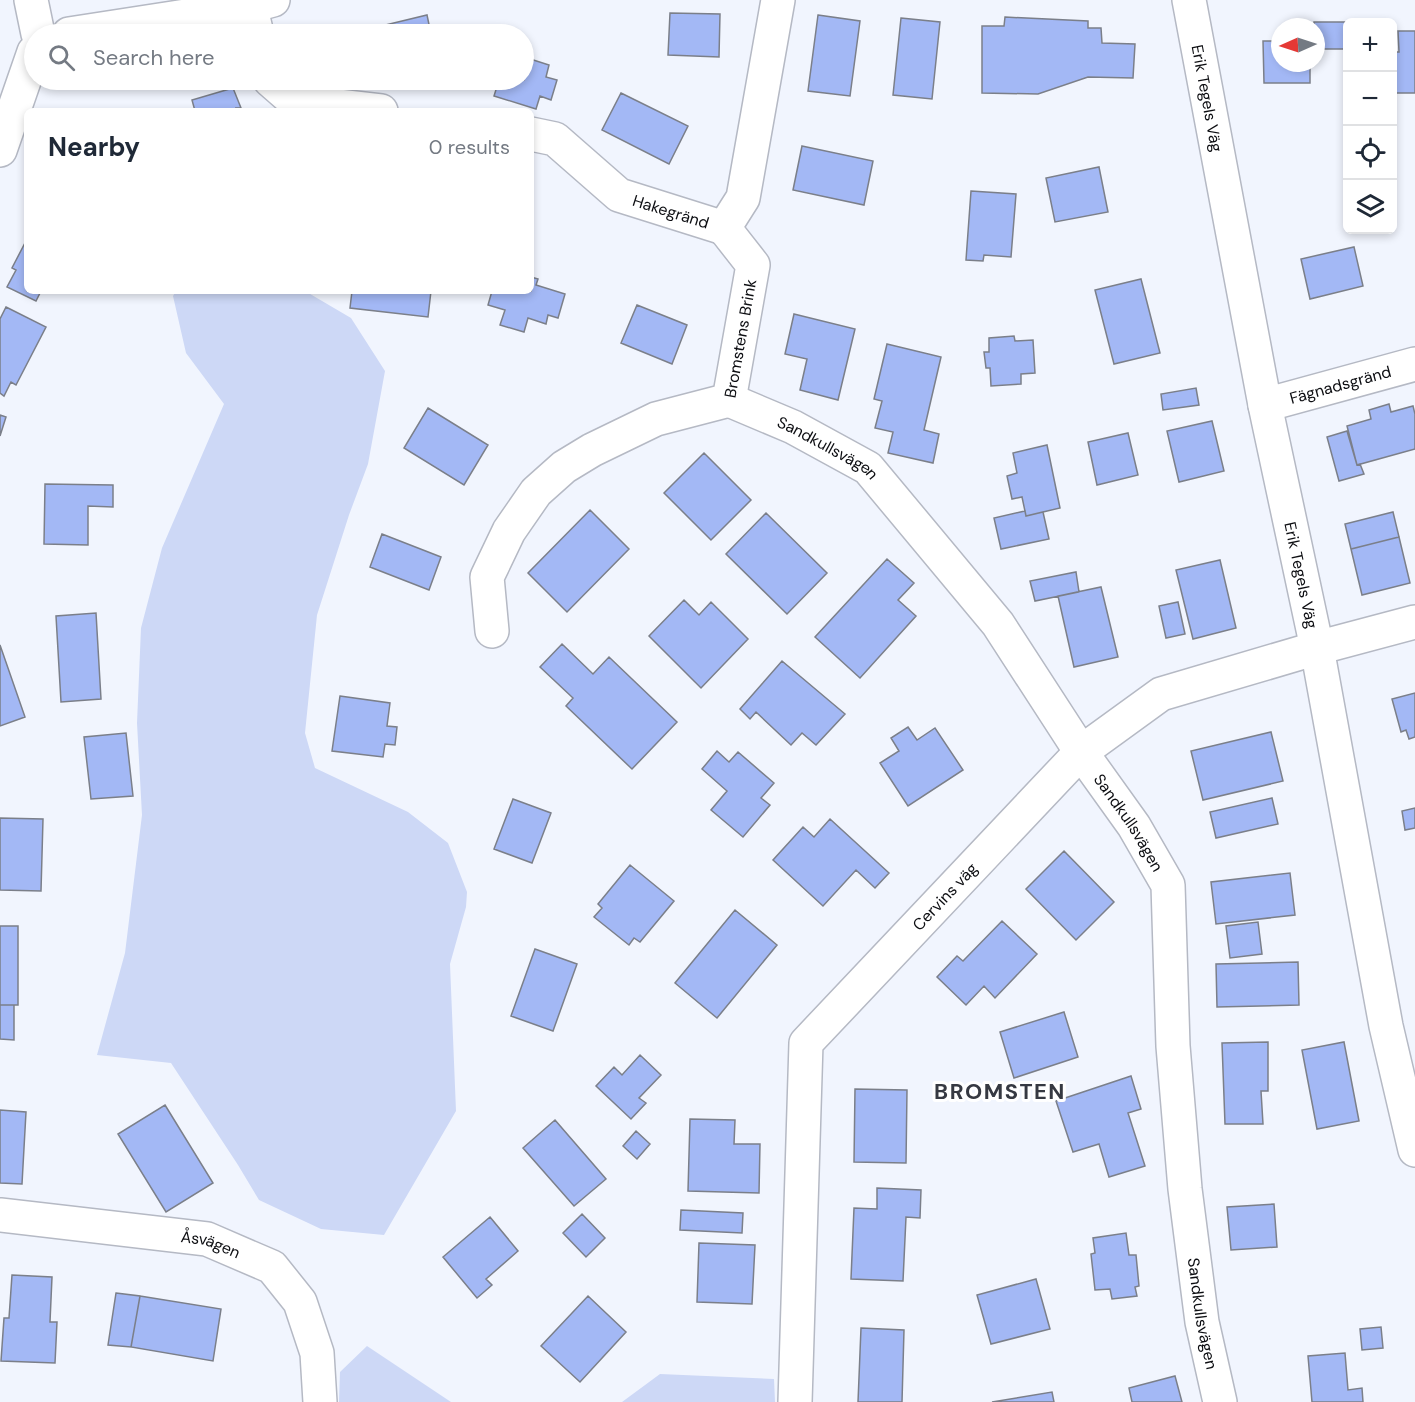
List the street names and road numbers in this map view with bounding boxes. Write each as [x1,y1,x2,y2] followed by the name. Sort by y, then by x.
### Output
[1187,43,1227,154] street label: Erik Tegels Väg
[630,190,712,234] street label: Hakegränd
[720,278,761,399] street label: Bromstens Brink
[1287,361,1394,409] street label: Fägnadsgränd
[774,412,883,484] street label: Sandkullsvägen
[1279,520,1323,631] street label: Erik Tegels Väg
[1089,770,1168,876] street label: Sandkullsvägen
[908,858,982,935] street label: Cervins väg
[180,1226,244,1263] street label: Åsvägen
[1183,1256,1222,1371] street label: Sandkullsvägen

